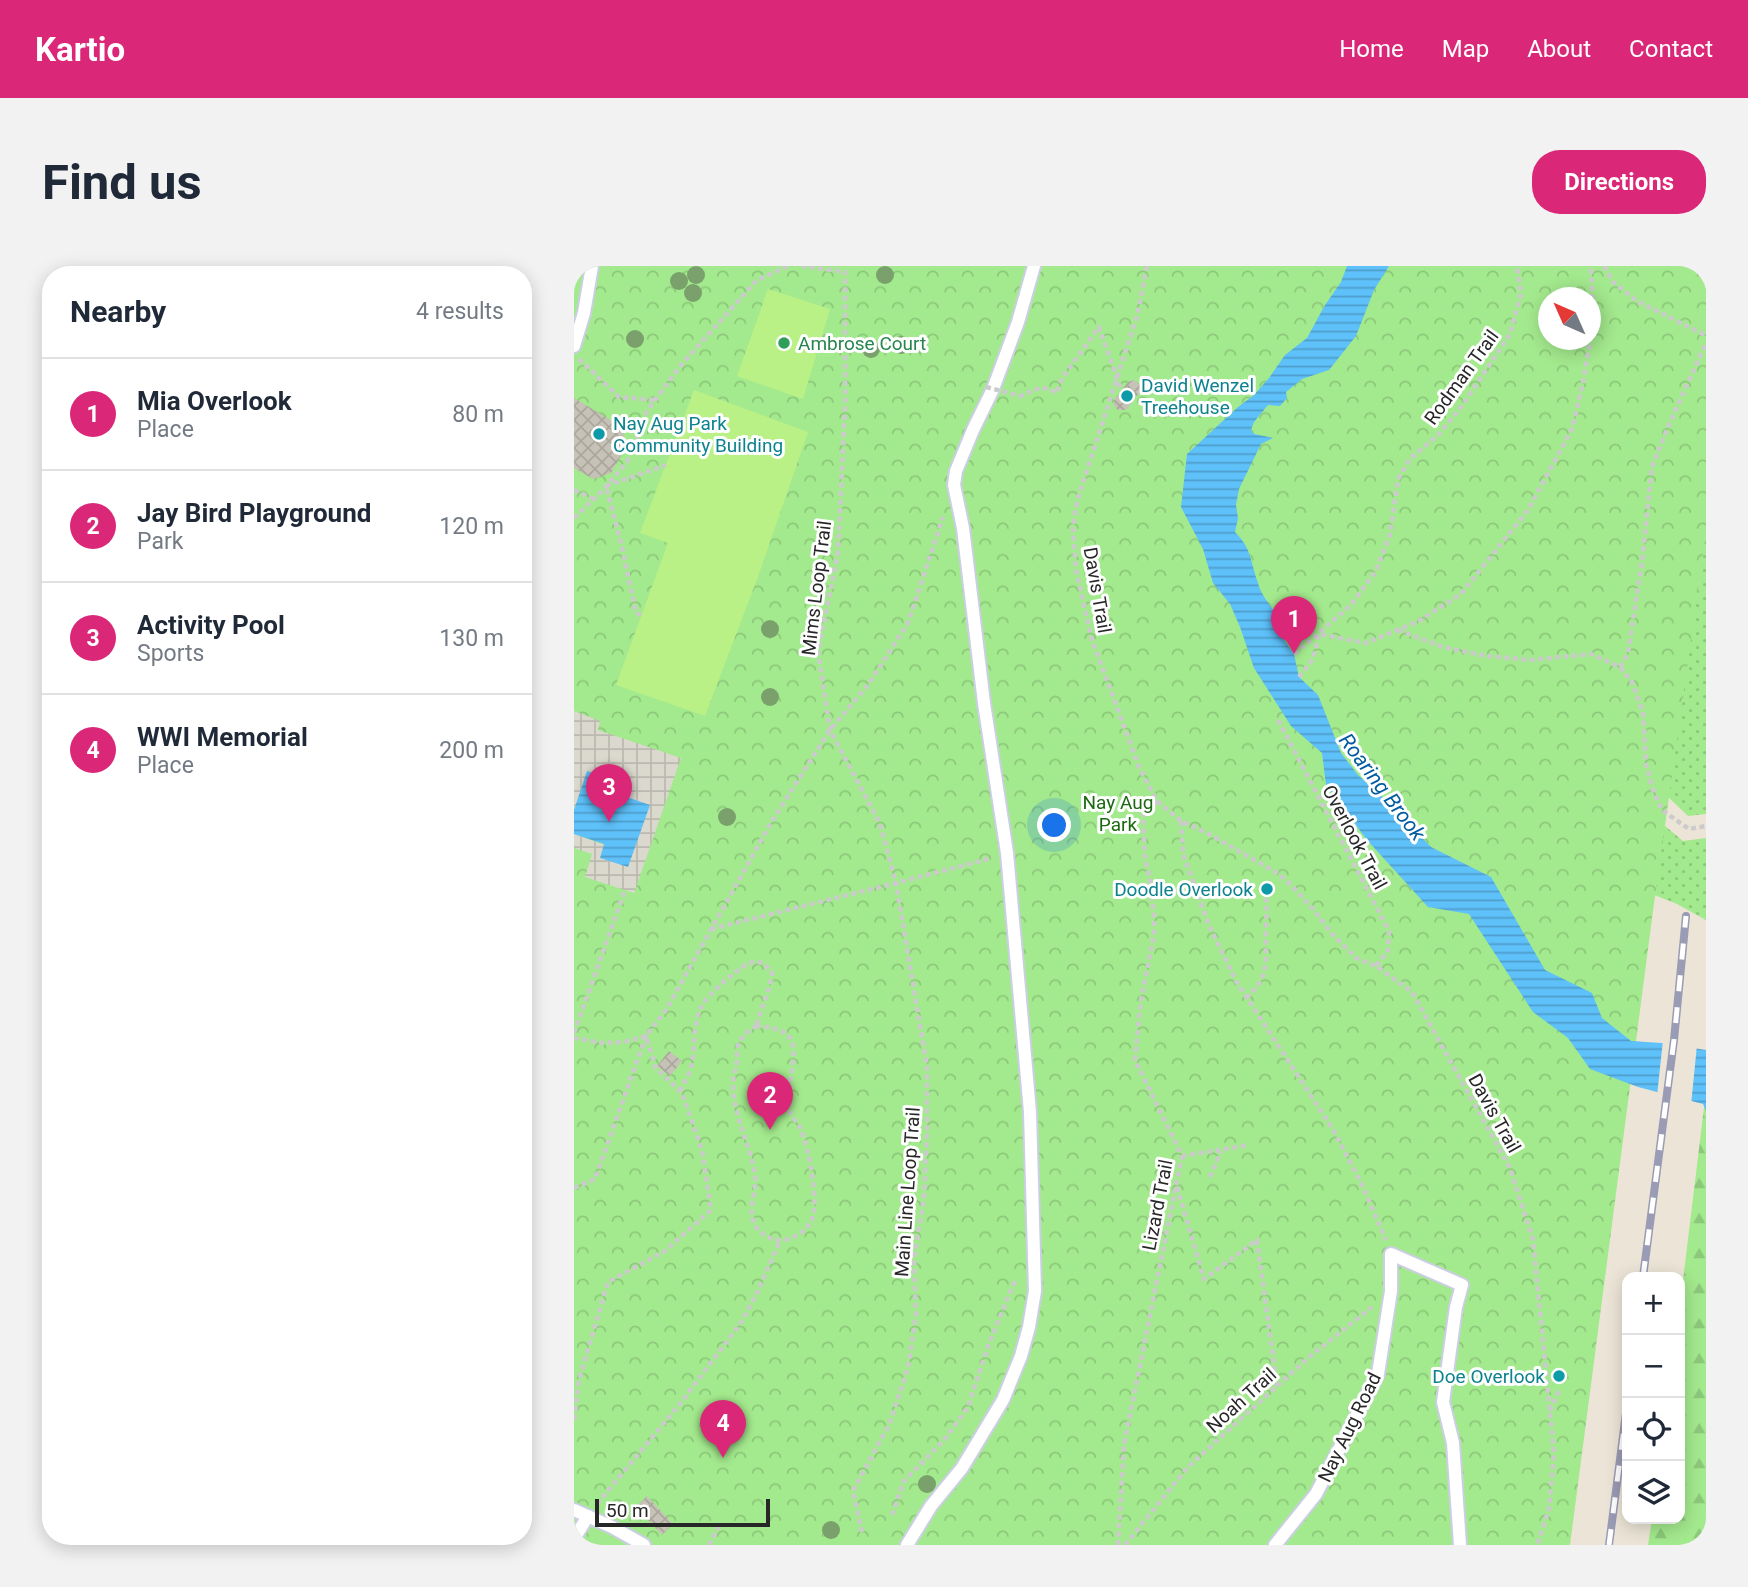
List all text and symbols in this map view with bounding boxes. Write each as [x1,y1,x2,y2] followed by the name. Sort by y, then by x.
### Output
[35,30,125,69] text: Kartio
[1339,35,1404,63] text: Home
[1442,35,1489,63] text: Map
[1527,35,1591,63] text: About
[1629,35,1713,63] text: Contact
[1532,150,1706,214] button: Directions
[42,154,202,211] text: Find us
[1538,287,1601,350] north arrow
[70,294,166,329] text: Nearby
[416,298,504,325] text: 4 results
[1419,325,1503,429] street label: Rodman Trail
[798,332,926,355] place label: Ambrose Court
[776,335,792,351] marker: Ambrose Court
[1141,374,1254,419] place label: David Wenzel Treehouse
[137,386,292,416] text: Mia Overlook
[1119,388,1135,404] marker: David Wenzel Treehouse
[86,401,100,428] text: 1
[452,401,504,428] text: 80 m
[613,412,783,457] place label: Nay Aug Park Community Building
[137,416,194,443] text: Place
[591,426,607,442] marker: Nay Aug Park Community Building
[137,498,371,528] text: Jay Bird Playground
[86,513,100,540] text: 2
[439,513,504,540] text: 120 m
[797,519,836,657] street label: Mims Loop Trail
[137,528,183,555] text: Park
[1079,545,1116,635] street label: Davis Trail
[1271,596,1317,654] pin: 1
[137,610,285,640] text: Activity Pool
[86,625,100,652] text: 3
[439,625,504,652] text: 130 m
[137,640,204,667] text: Sports
[137,722,308,752] text: WWI Memorial
[1334,729,1430,846] water label: Roaring Brook
[86,737,100,764] text: 4
[439,737,504,764] text: 200 m
[137,752,194,779] text: Place
[586,764,632,822] pin: 3
[1317,781,1392,893] street label: Overlook Trail
[1083,791,1153,836] park label: Nay Aug Park
[1037,808,1071,842] your location
[1114,878,1253,901] place label: Doodle Overlook
[1259,881,1275,897] marker: Doodle Overlook
[1463,1070,1526,1157] street label: Davis Trail
[747,1072,793,1130] pin: 2
[890,1106,925,1278] street label: Main Line Loop Trail
[1137,1158,1178,1253] street label: Lizard Trail
[1622,1272,1685,1524] map controls
[1622,1272,1685,1335] button: +
[1622,1335,1685,1398] button: −
[1202,1363,1281,1438] street label: Noah Trail
[1432,1365,1545,1388] place label: Doe Overlook
[1551,1368,1567,1384] marker: Doe Overlook
[1313,1369,1386,1486] street label: Nay Aug Road
[1622,1398,1685,1461] button: locate
[700,1400,746,1458] pin: 4
[1622,1461,1685,1524] button: layers
[595,1496,770,1528] scale bar
[606,1499,649,1522] text: 50 m

